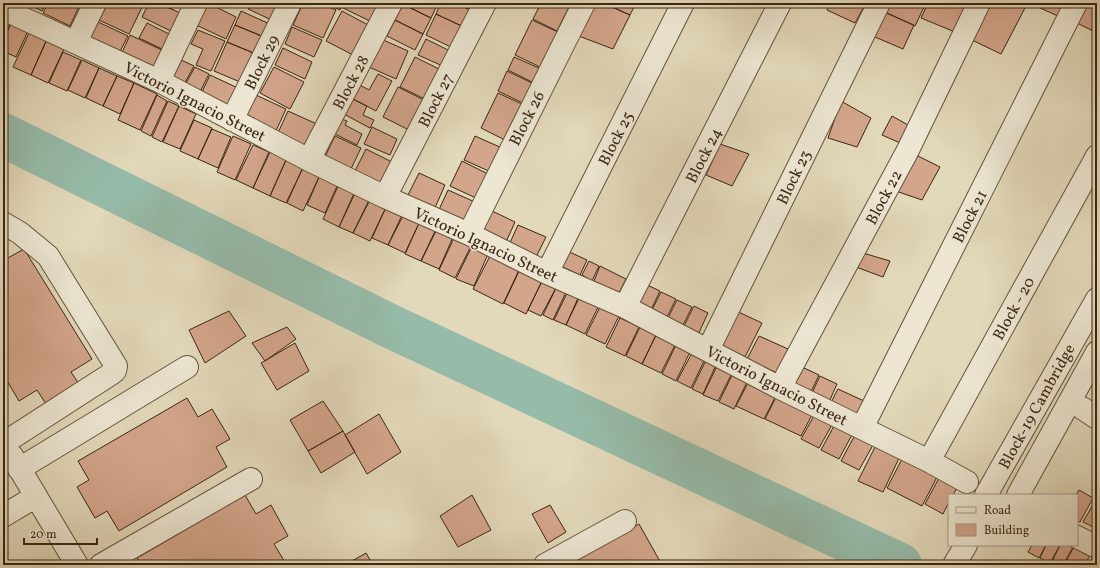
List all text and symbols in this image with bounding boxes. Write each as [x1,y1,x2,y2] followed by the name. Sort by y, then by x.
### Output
[240,32,286,94] street label: Block 29
[328,52,375,114] street label: Block 28
[119,57,269,148] street label: Victorio Ignacio Street
[414,70,460,132] street label: Block 27
[505,88,551,150] street label: Block 26
[594,108,640,170] street label: Block 25
[681,124,728,187] street label: Block 24
[772,147,817,209] street label: Block 23
[861,167,908,229] street label: Block 22
[948,187,993,247] street label: Block 21
[410,203,561,289] street label: Victorio Ignacio Street
[988,273,1041,345] street label: Block - 20
[994,340,1081,474] street label: Block-19 Cambridge
[701,341,851,432] street label: Victorio Ignacio Street
[948,494,1078,546] legend
[984,503,1011,519] text: Road
[24,520,97,546] scale bar
[984,523,1029,539] text: Building
[30,527,57,543] text: 20 m

